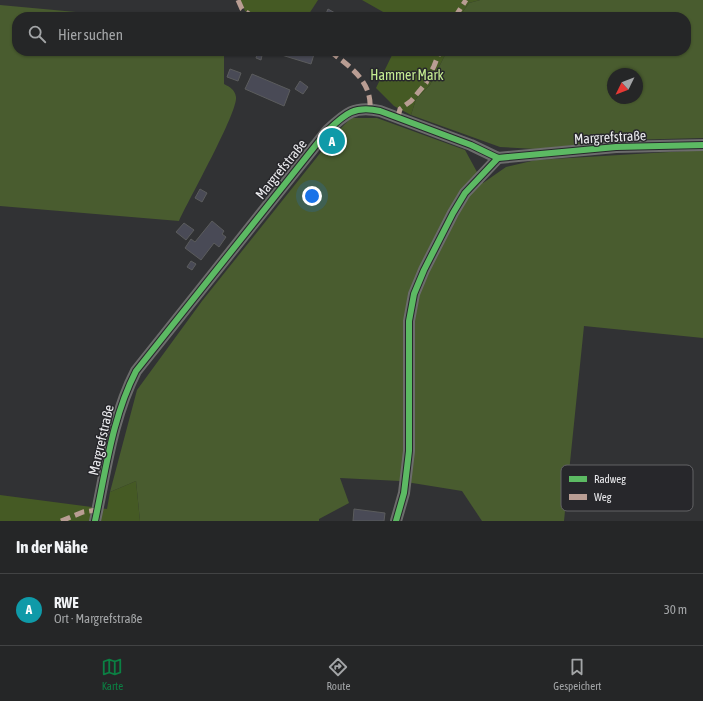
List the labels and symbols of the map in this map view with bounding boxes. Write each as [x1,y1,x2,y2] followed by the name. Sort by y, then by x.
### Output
[370,67,444,83] park label: Hammer Mark
[607,68,643,104] north arrow
[319,126,345,156] pin: A
[574,127,646,147] street label: Margrefstraße
[252,136,310,202] street label: Margrefstraße
[302,186,322,206] your location
[85,403,117,477] street label: Margrefstraße
[561,465,693,511] legend
[594,473,626,485] text: Radweg
[594,491,612,503] text: Weg

